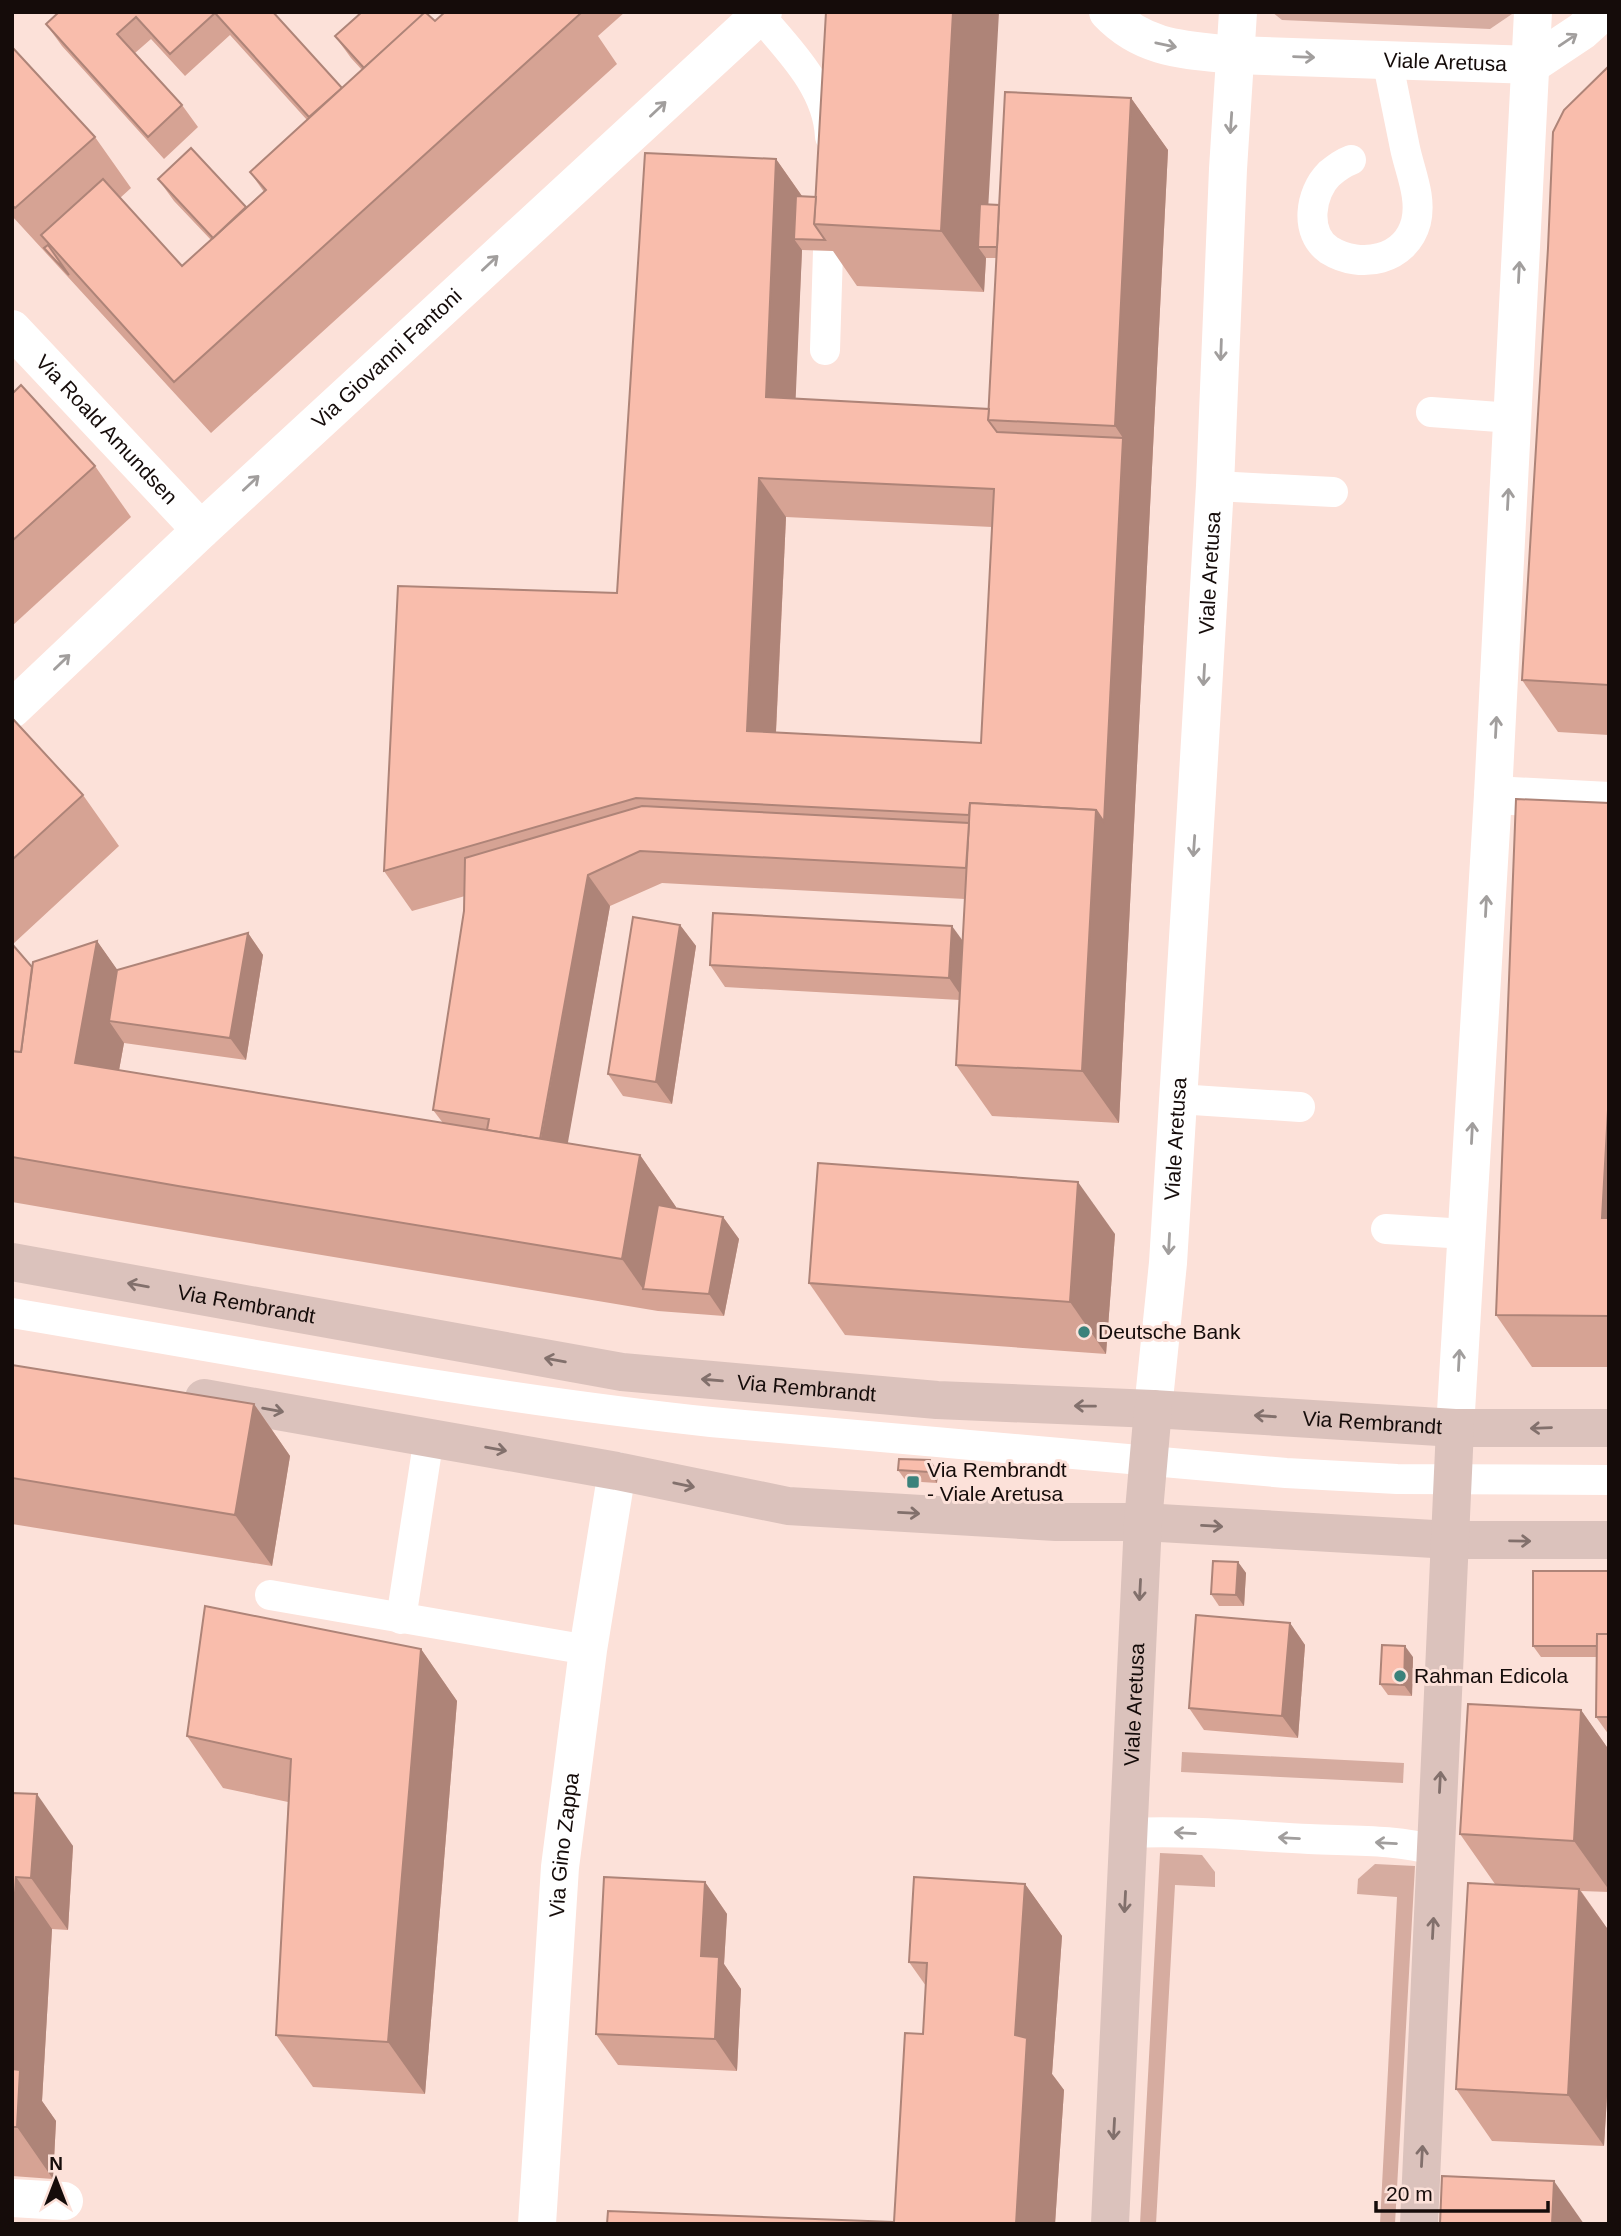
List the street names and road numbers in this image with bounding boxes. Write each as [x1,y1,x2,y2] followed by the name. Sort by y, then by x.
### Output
[1383,48,1508,75] street label: Viale Aretusa
[307,284,466,433] street label: Via Giovanni Fantoni
[31,350,182,508] street label: Via Roald Amundsen
[1194,510,1225,635] street label: Viale Aretusa
[1160,1076,1190,1201] street label: Viale Aretusa
[175,1280,317,1327] street label: Via Rembrandt
[736,1370,877,1406] street label: Via Rembrandt
[1302,1406,1443,1438] street label: Via Rembrandt
[1120,1642,1148,1767] street label: Viale Aretusa
[545,1771,583,1918] street label: Via Gino Zappa

